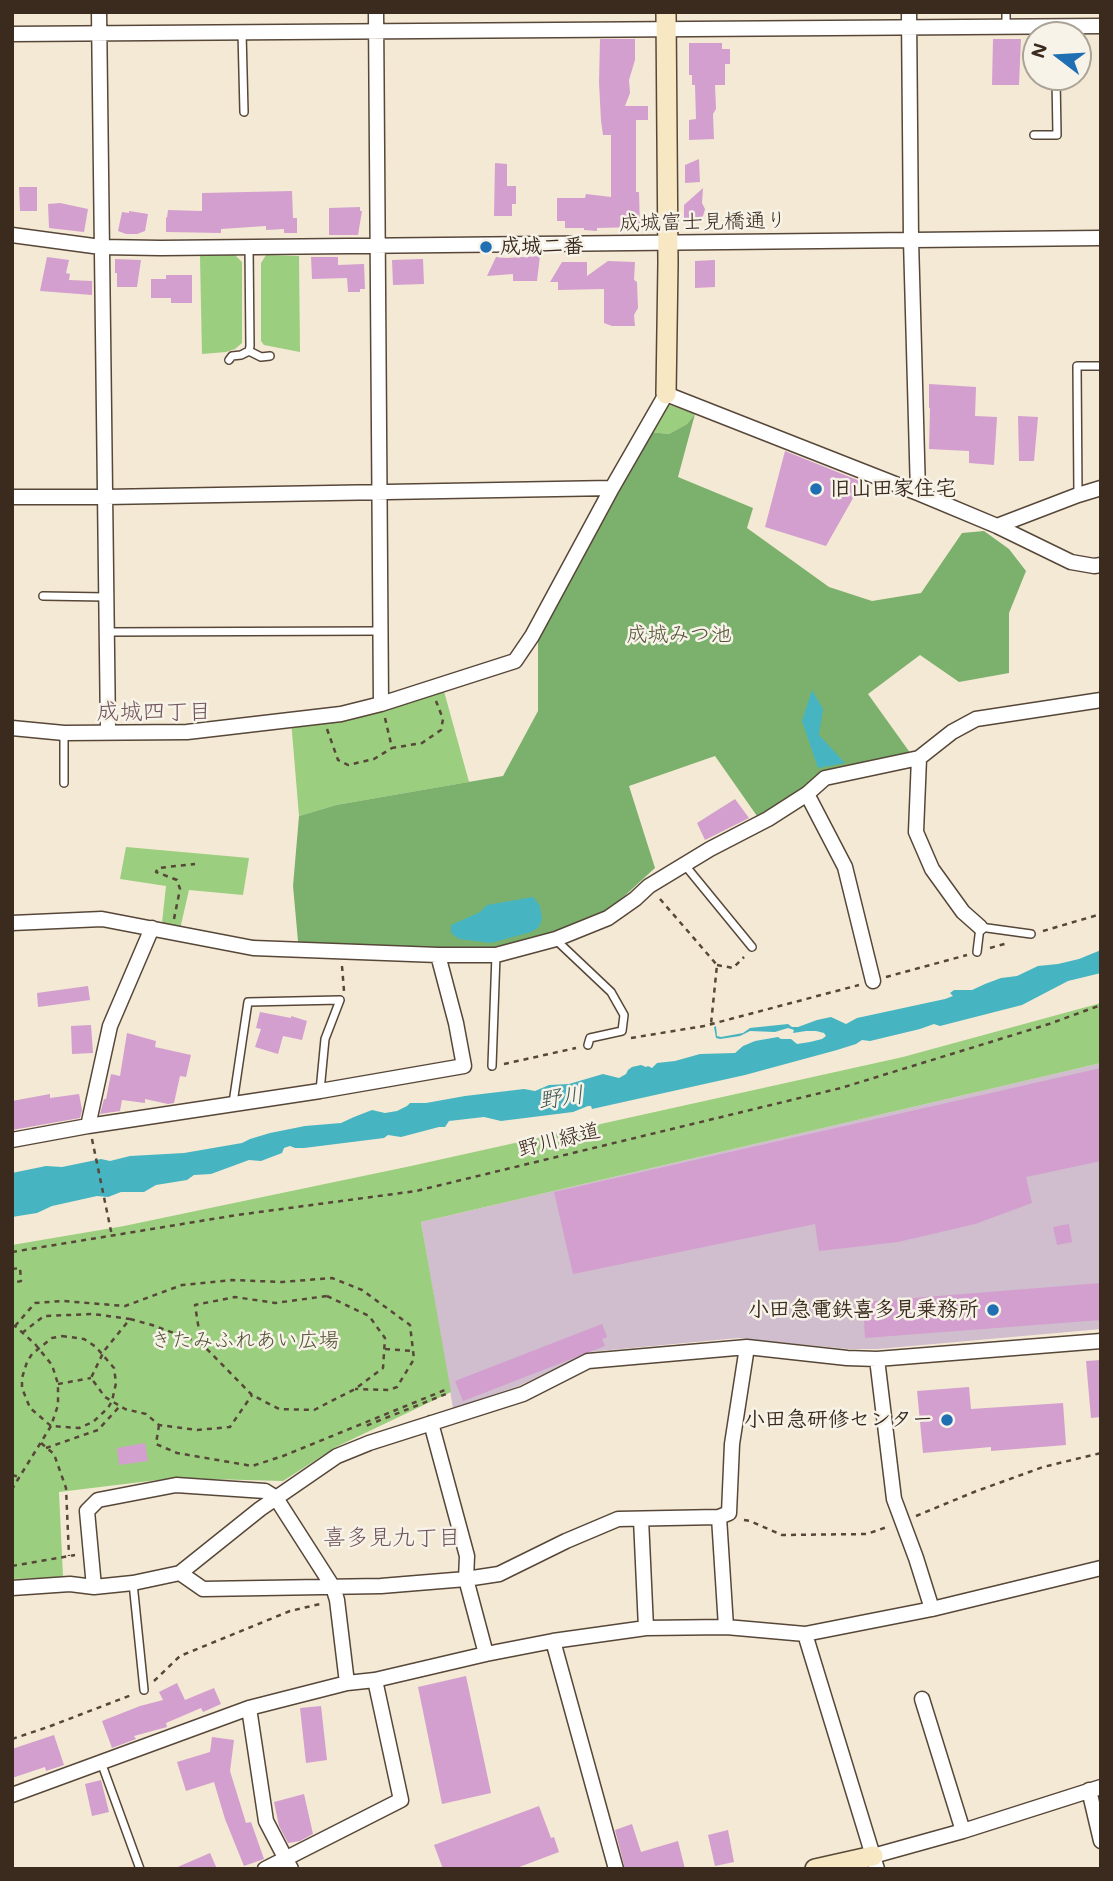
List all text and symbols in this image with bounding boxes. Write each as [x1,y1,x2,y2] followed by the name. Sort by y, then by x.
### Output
[1022,21,1092,91] north arrow
[1024,40,1052,61] text: N
[619,208,787,236] street label: 成城富士見橋通り
[500,234,584,260] place label: 成城二番
[478,239,494,255] marker: 成城二番
[830,476,956,502] place label: 旧山田家住宅
[808,481,824,497] marker: 旧山田家住宅
[627,622,731,648] park label: 成城みつ池
[97,698,211,726] district label: 成城四丁目
[536,1081,586,1115] water label: 野川
[515,1118,603,1162] street label: 野川緑道
[748,1297,979,1323] place label: 小田急電鉄喜多見乗務所
[985,1302,1001,1318] marker: 小田急電鉄喜多見乗務所
[151,1328,339,1354] park label: きたみふれあい広場
[744,1407,933,1433] place label: 小田急研修センター
[939,1412,955,1428] marker: 小田急研修センター
[323,1524,461,1552] district label: 喜多見九丁目

